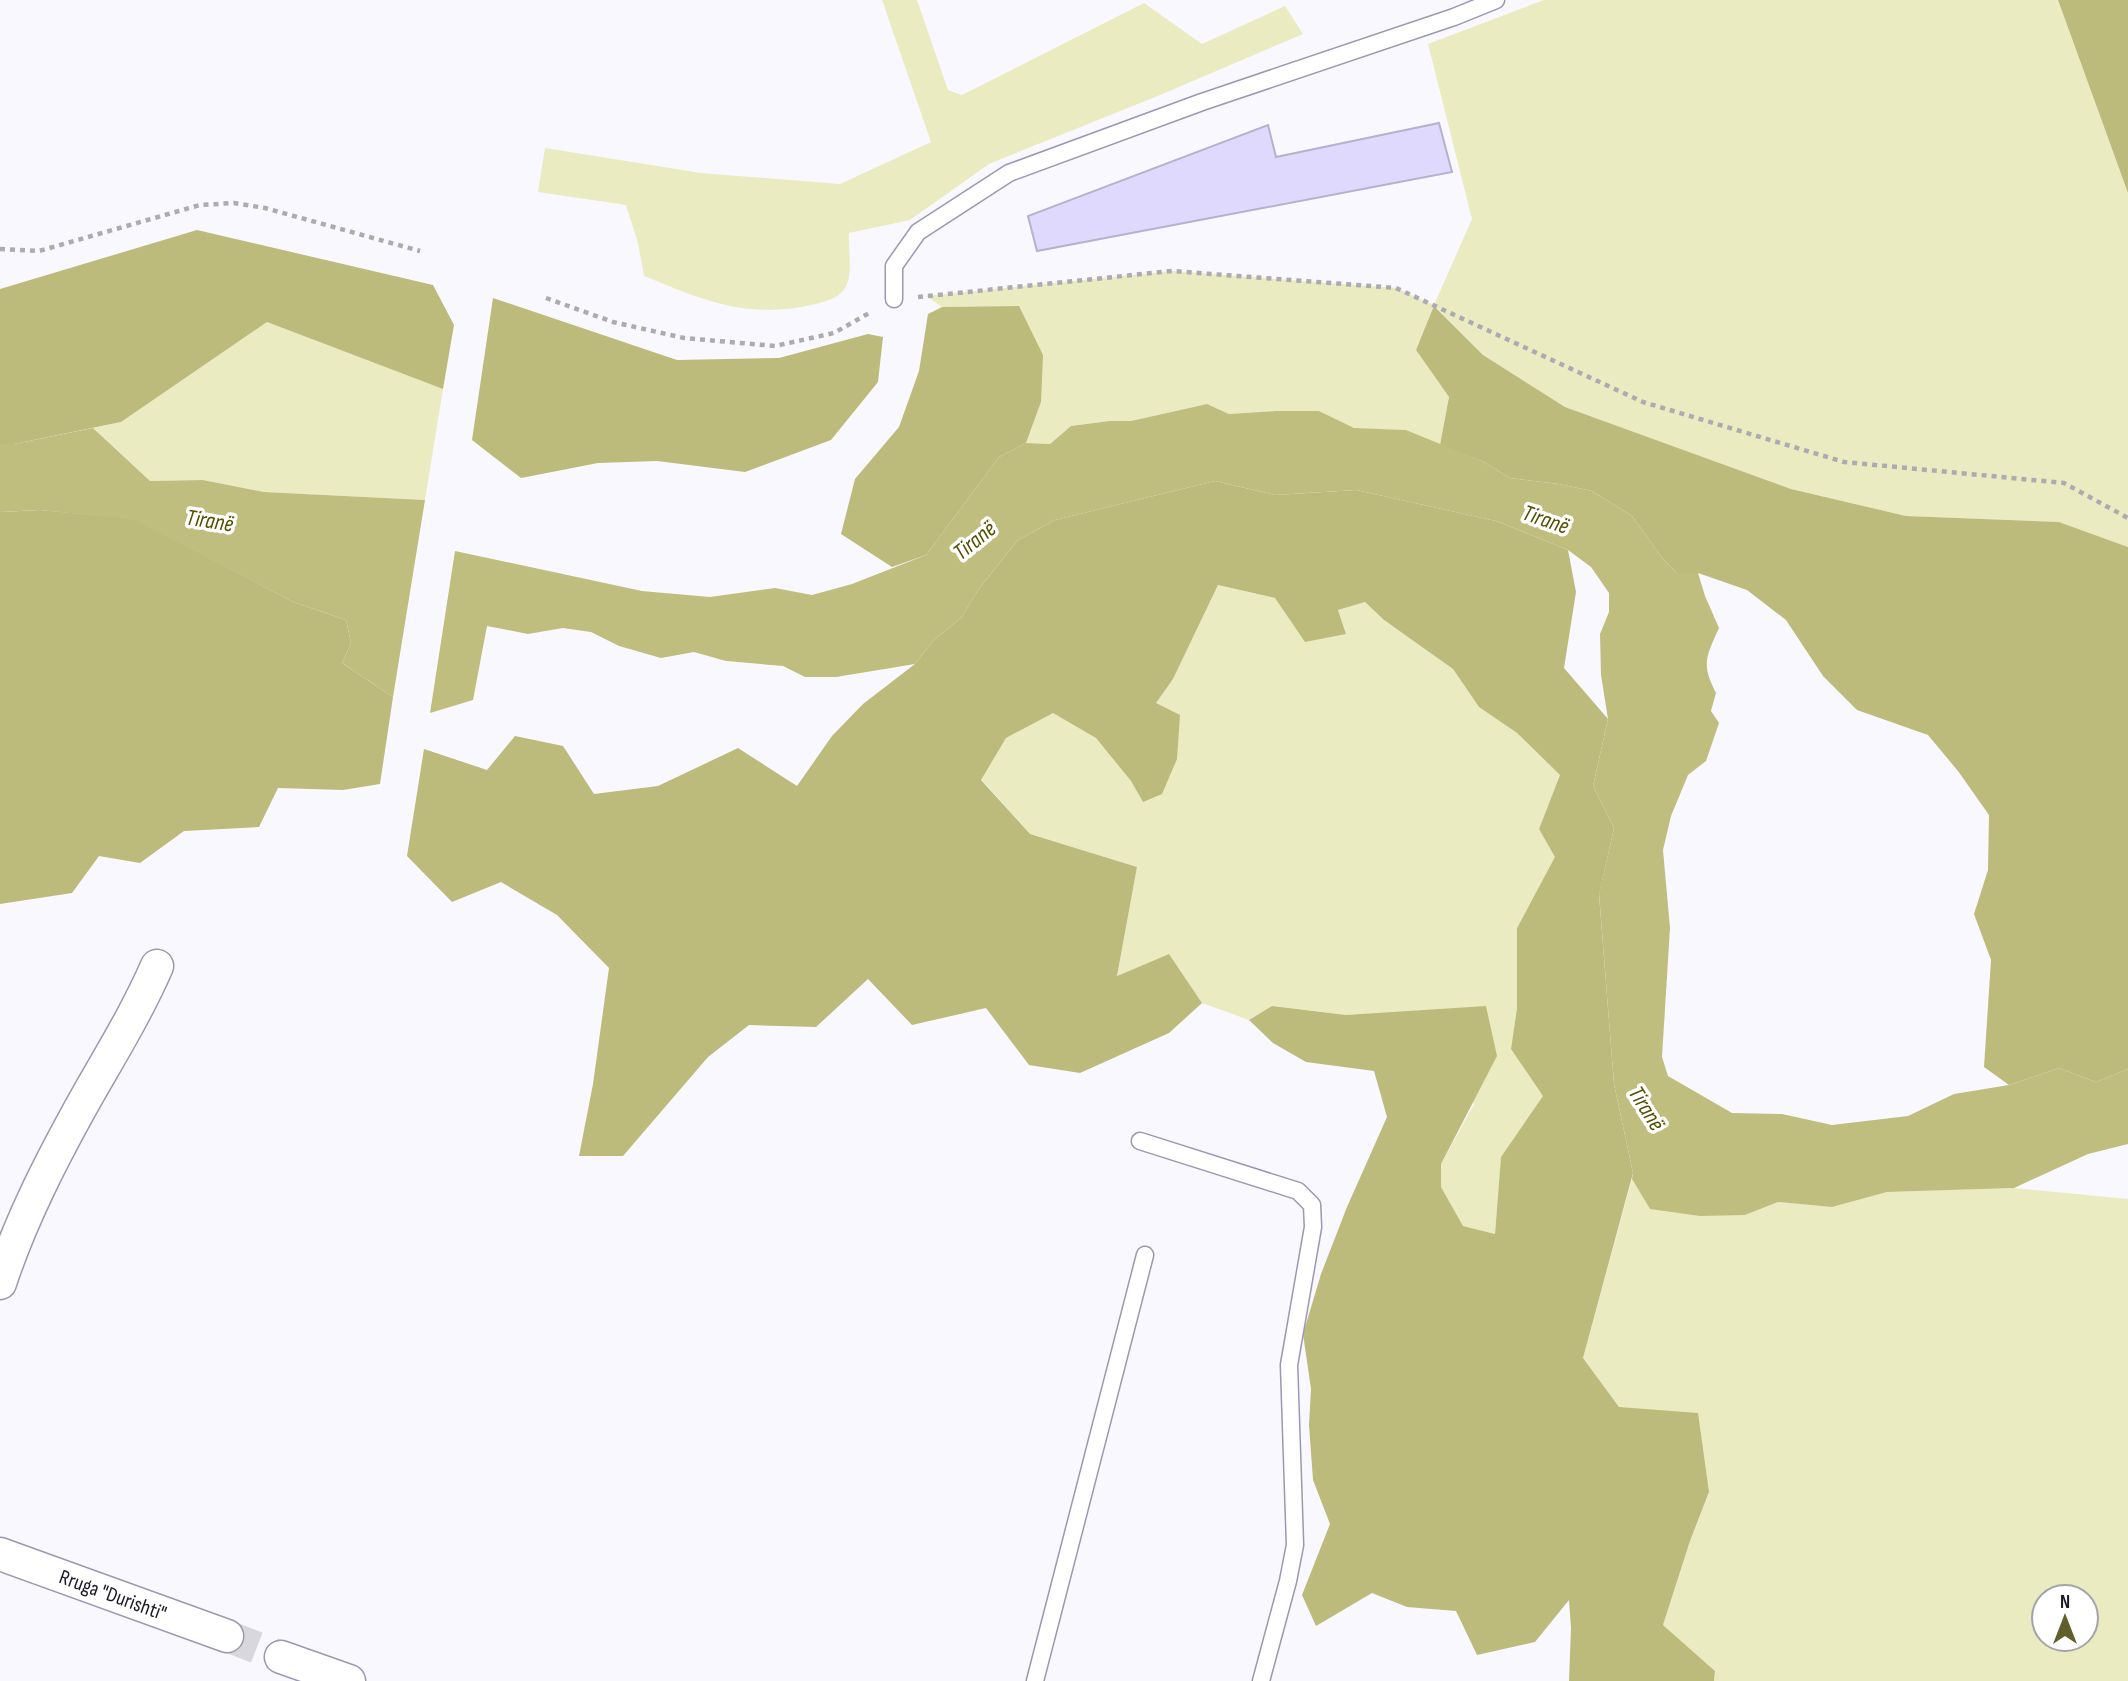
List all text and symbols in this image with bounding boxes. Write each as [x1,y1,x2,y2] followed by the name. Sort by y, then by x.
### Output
[1519,499,1573,541] water label: Tiranë
[184,503,235,539] water label: Tiranë
[947,515,1002,567] water label: Tiranë
[1622,1081,1671,1136] water label: Tiranë
[56,1565,170,1626] street label: Rruga "Durishti"
[2030,1583,2100,1653] north arrow
[2060,1591,2070,1614] text: N

